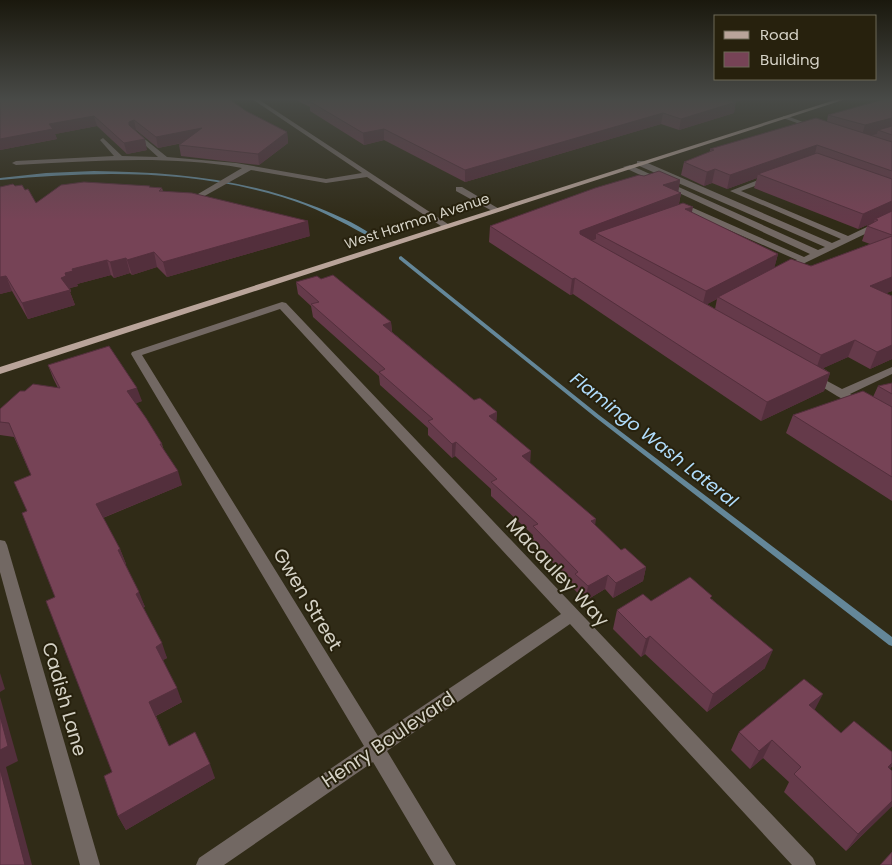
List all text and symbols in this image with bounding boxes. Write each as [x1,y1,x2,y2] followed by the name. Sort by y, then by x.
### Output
[714,15,877,80] legend
[760,24,799,45] text: Road
[760,49,820,70] text: Building
[342,188,492,254] street label: West Harmon Avenue
[565,366,744,513] water label: Flamingo Wash Lateral
[500,512,615,633] street label: Macauley Way
[266,543,349,656] street label: Gwen Street
[35,639,94,759] street label: Cadish Lane
[316,685,460,794] street label: Henry Boulevard

